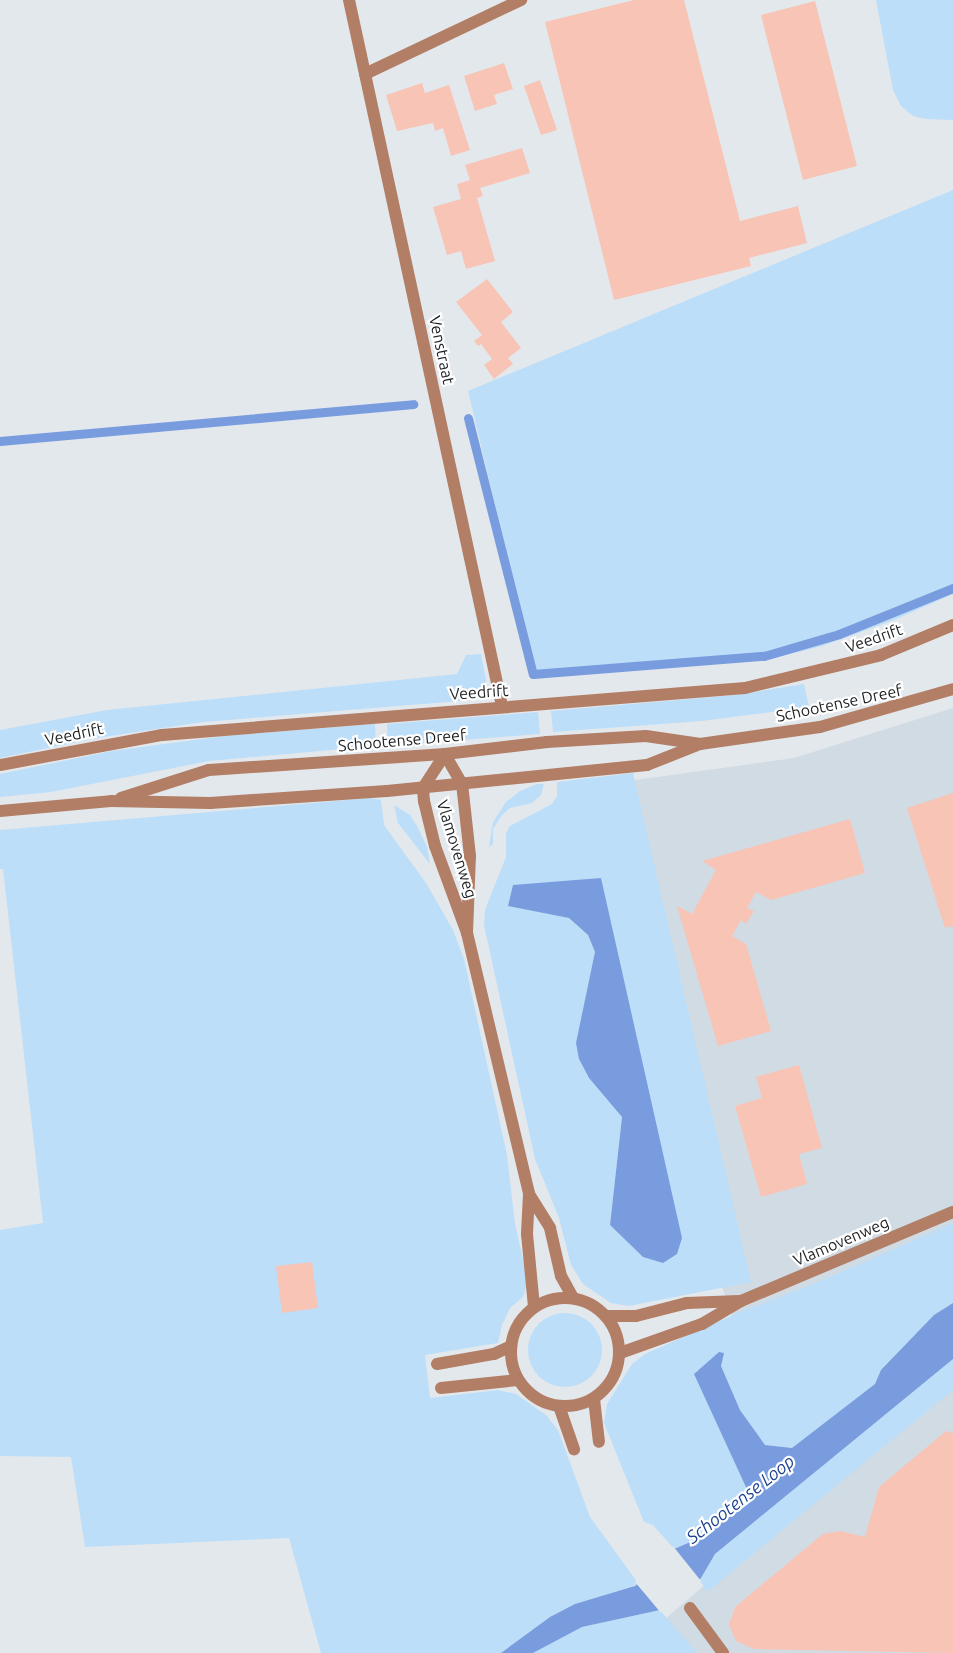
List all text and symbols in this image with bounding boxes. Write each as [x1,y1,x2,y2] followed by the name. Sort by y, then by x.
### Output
[425,314,459,386] street label: Venstraat
[843,619,905,657] street label: Veedrift
[449,680,509,704] street label: Veedrift
[774,680,904,726] street label: Schootense Dreef
[43,718,105,750] street label: Veedrift
[337,725,467,755] street label: Schootense Dreef
[433,797,481,901] street label: Vlamovenweg
[790,1212,892,1270] street label: Vlamovenweg
[682,1450,798,1548] water label: Schootense Loop

